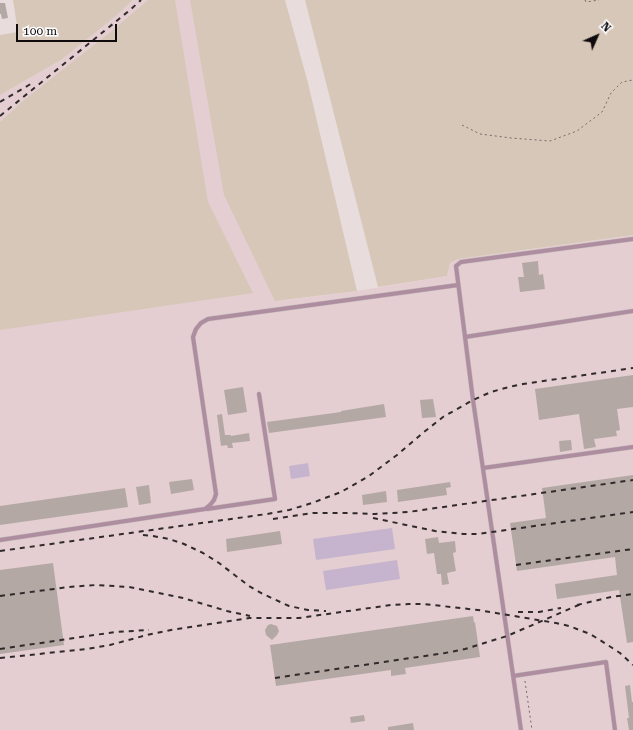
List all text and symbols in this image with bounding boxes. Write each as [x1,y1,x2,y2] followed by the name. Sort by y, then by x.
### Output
[18,16,119,42] scale bar
[577,16,617,56] north arrow
[598,20,613,35] text: N
[23,24,57,38] text: 100 m

